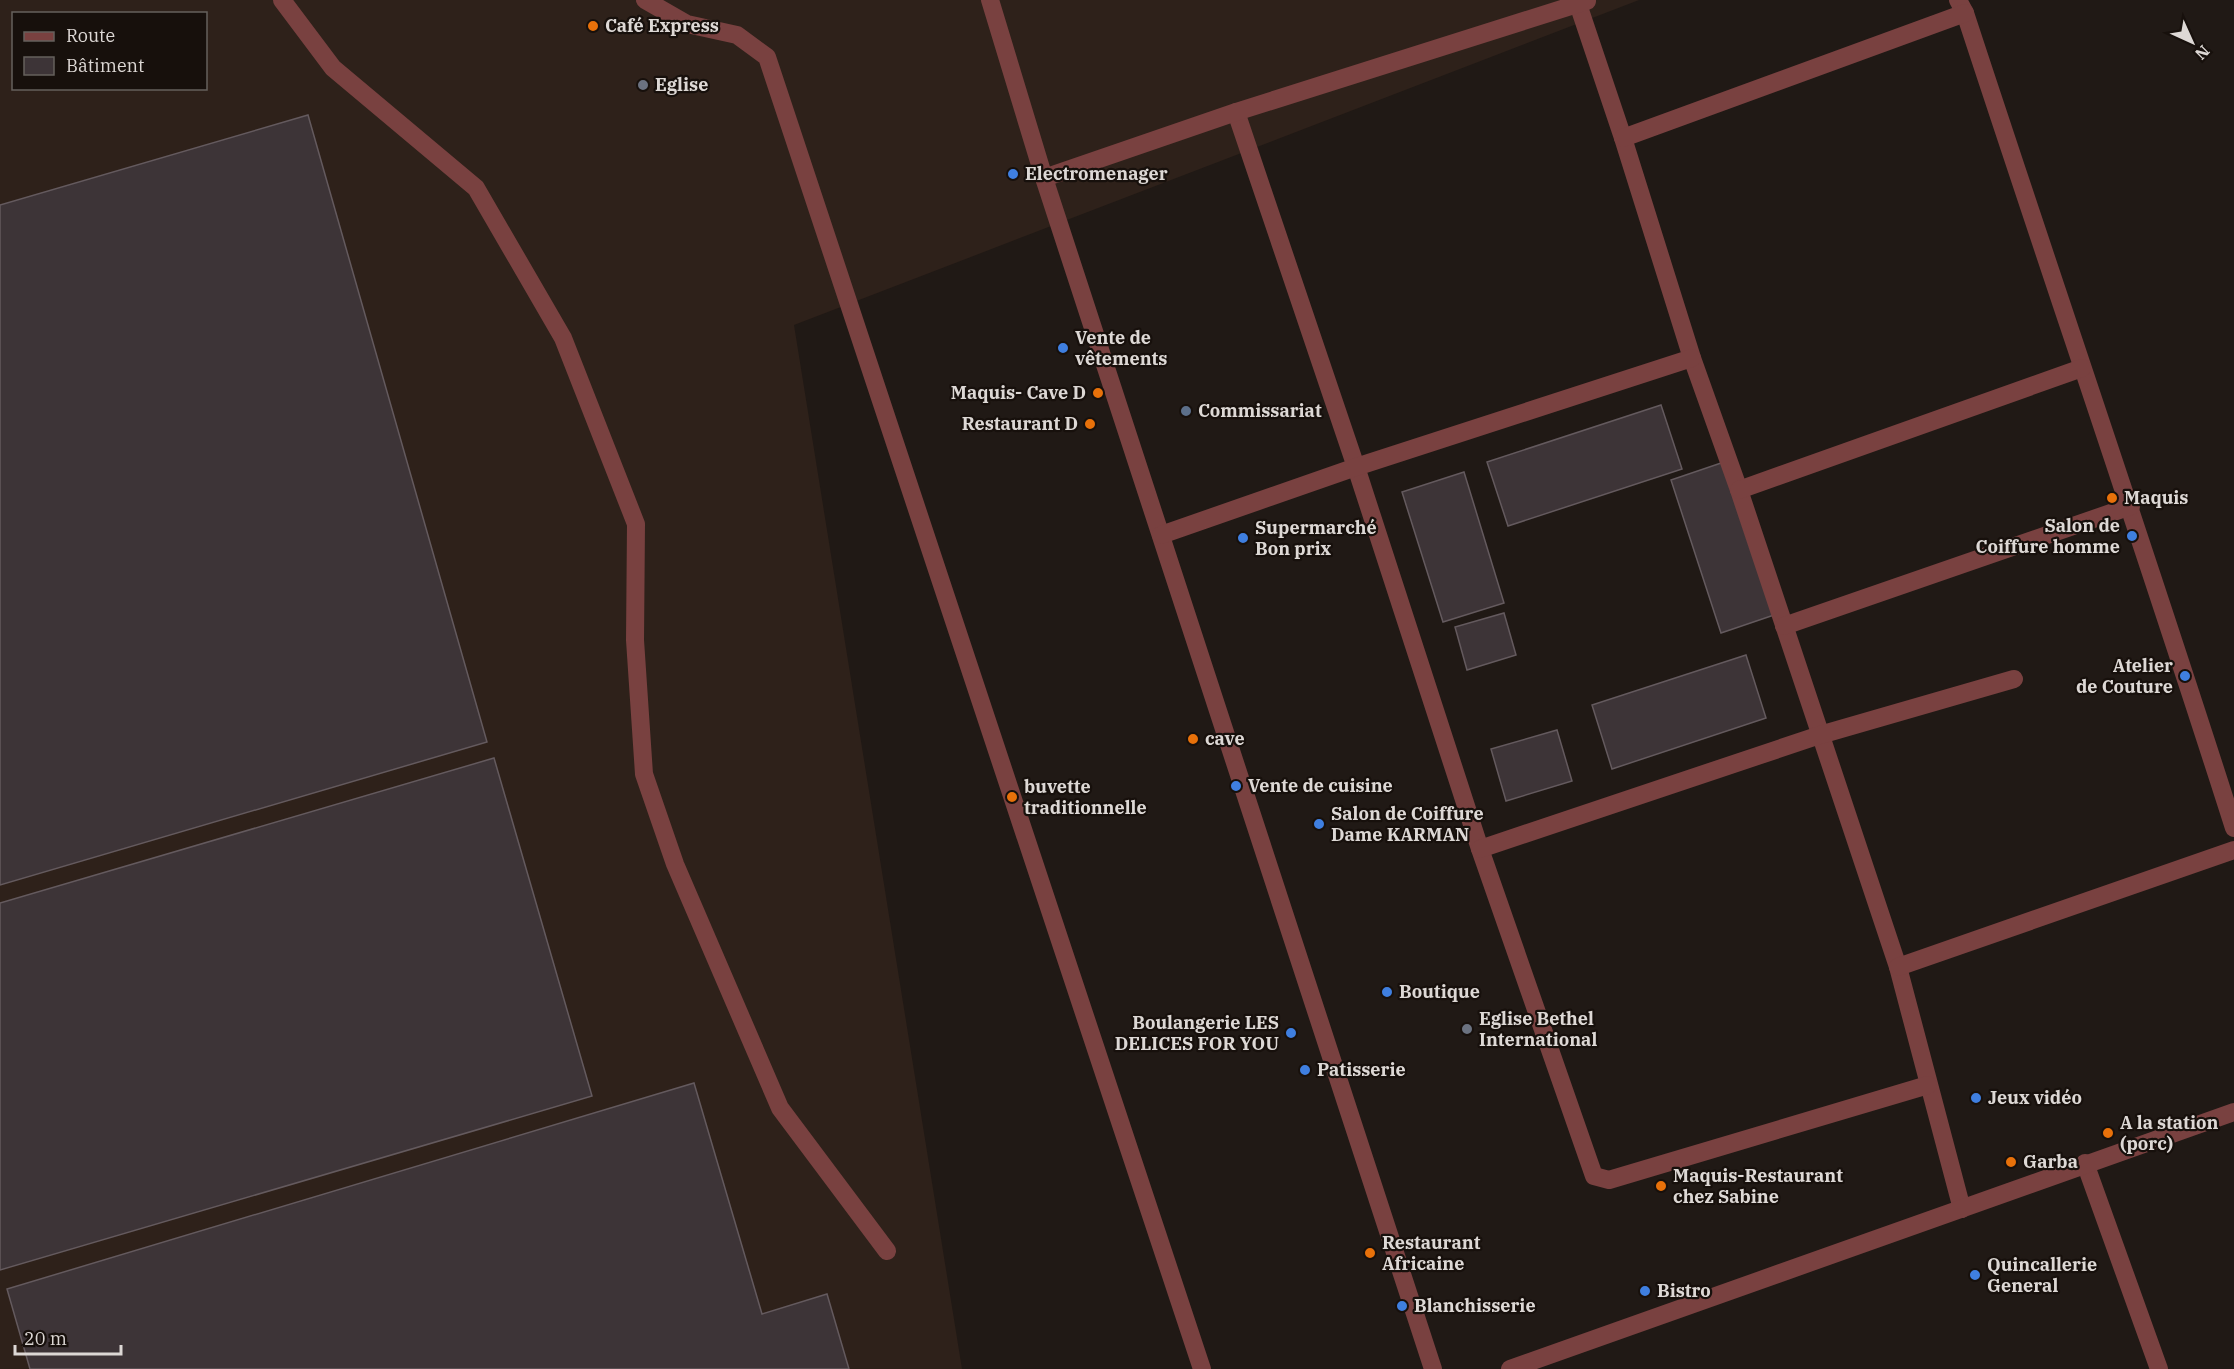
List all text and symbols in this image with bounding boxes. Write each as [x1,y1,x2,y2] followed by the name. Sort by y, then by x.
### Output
[12,12,207,90] legend
[2162,12,2222,72] north arrow
[605,14,719,37] place label: Café Express
[586,19,600,33] marker: Café Express
[66,24,115,47] text: Route
[2191,41,2214,64] text: N
[66,54,144,77] text: Bâtiment
[655,73,708,96] place label: Eglise
[636,78,650,92] marker: Eglise
[1025,162,1168,185] place label: Electromenager
[1006,167,1020,181] marker: Electromenager
[1075,326,1167,370] place label: Vente de vêtements
[1056,341,1070,355] marker: Vente de vêtements
[951,381,1086,404] place label: Maquis- Cave D
[1091,386,1105,400] marker: Maquis- Cave D
[1198,399,1322,422] place label: Commissariat
[1179,404,1193,418] marker: Commissariat
[962,412,1078,435] place label: Restaurant D
[1083,417,1097,431] marker: Restaurant D
[2124,486,2189,509] place label: Maquis
[2105,491,2119,505] marker: Maquis
[1976,514,2120,558] place label: Salon de Coiffure homme
[1255,516,1377,560] place label: Supermarché Bon prix
[2125,529,2139,543] marker: Salon de Coiffure homme
[1236,531,1250,545] marker: Supermarché Bon prix
[2076,654,2173,698] place label: Atelier de Couture
[2178,669,2192,683] marker: Atelier de Couture
[1205,727,1245,750] place label: cave
[1186,732,1200,746] marker: cave
[1248,774,1393,797] place label: Vente de cuisine
[1024,775,1147,819] place label: buvette traditionnelle
[1229,779,1243,793] marker: Vente de cuisine
[1005,790,1019,804] marker: buvette traditionnelle
[1331,802,1484,846] place label: Salon de Coiffure Dame KARMAN
[1312,817,1326,831] marker: Salon de Coiffure Dame KARMAN
[1399,980,1480,1003] place label: Boutique
[1380,985,1394,999] marker: Boutique
[1479,1007,1597,1051] place label: Eglise Bethel International
[1115,1011,1279,1055] place label: Boulangerie LES DELICES FOR YOU
[1460,1022,1474,1036] marker: Eglise Bethel International
[1284,1026,1298,1040] marker: Boulangerie LES DELICES FOR YOU
[1317,1058,1406,1081] place label: Patisserie
[1298,1063,1312,1077] marker: Patisserie
[1988,1086,2082,1109] place label: Jeux vidéo
[1969,1091,1983,1105] marker: Jeux vidéo
[2120,1111,2218,1155] place label: A la station (porc)
[2101,1126,2115,1140] marker: A la station (porc)
[2023,1150,2078,1173] place label: Garba
[2004,1155,2018,1169] marker: Garba
[1673,1164,1843,1208] place label: Maquis-Restaurant chez Sabine
[1654,1179,1668,1193] marker: Maquis-Restaurant chez Sabine
[1382,1231,1481,1275] place label: Restaurant Africaine
[1363,1246,1377,1260] marker: Restaurant Africaine
[1987,1253,2097,1297] place label: Quincallerie General
[1968,1268,1982,1282] marker: Quincallerie General
[1657,1279,1711,1302] place label: Bistro
[1638,1284,1652,1298] marker: Bistro
[1414,1294,1536,1317] place label: Blanchisserie
[1395,1299,1409,1313] marker: Blanchisserie
[15,1318,122,1356] scale bar
[24,1327,67,1350] text: 20 m

